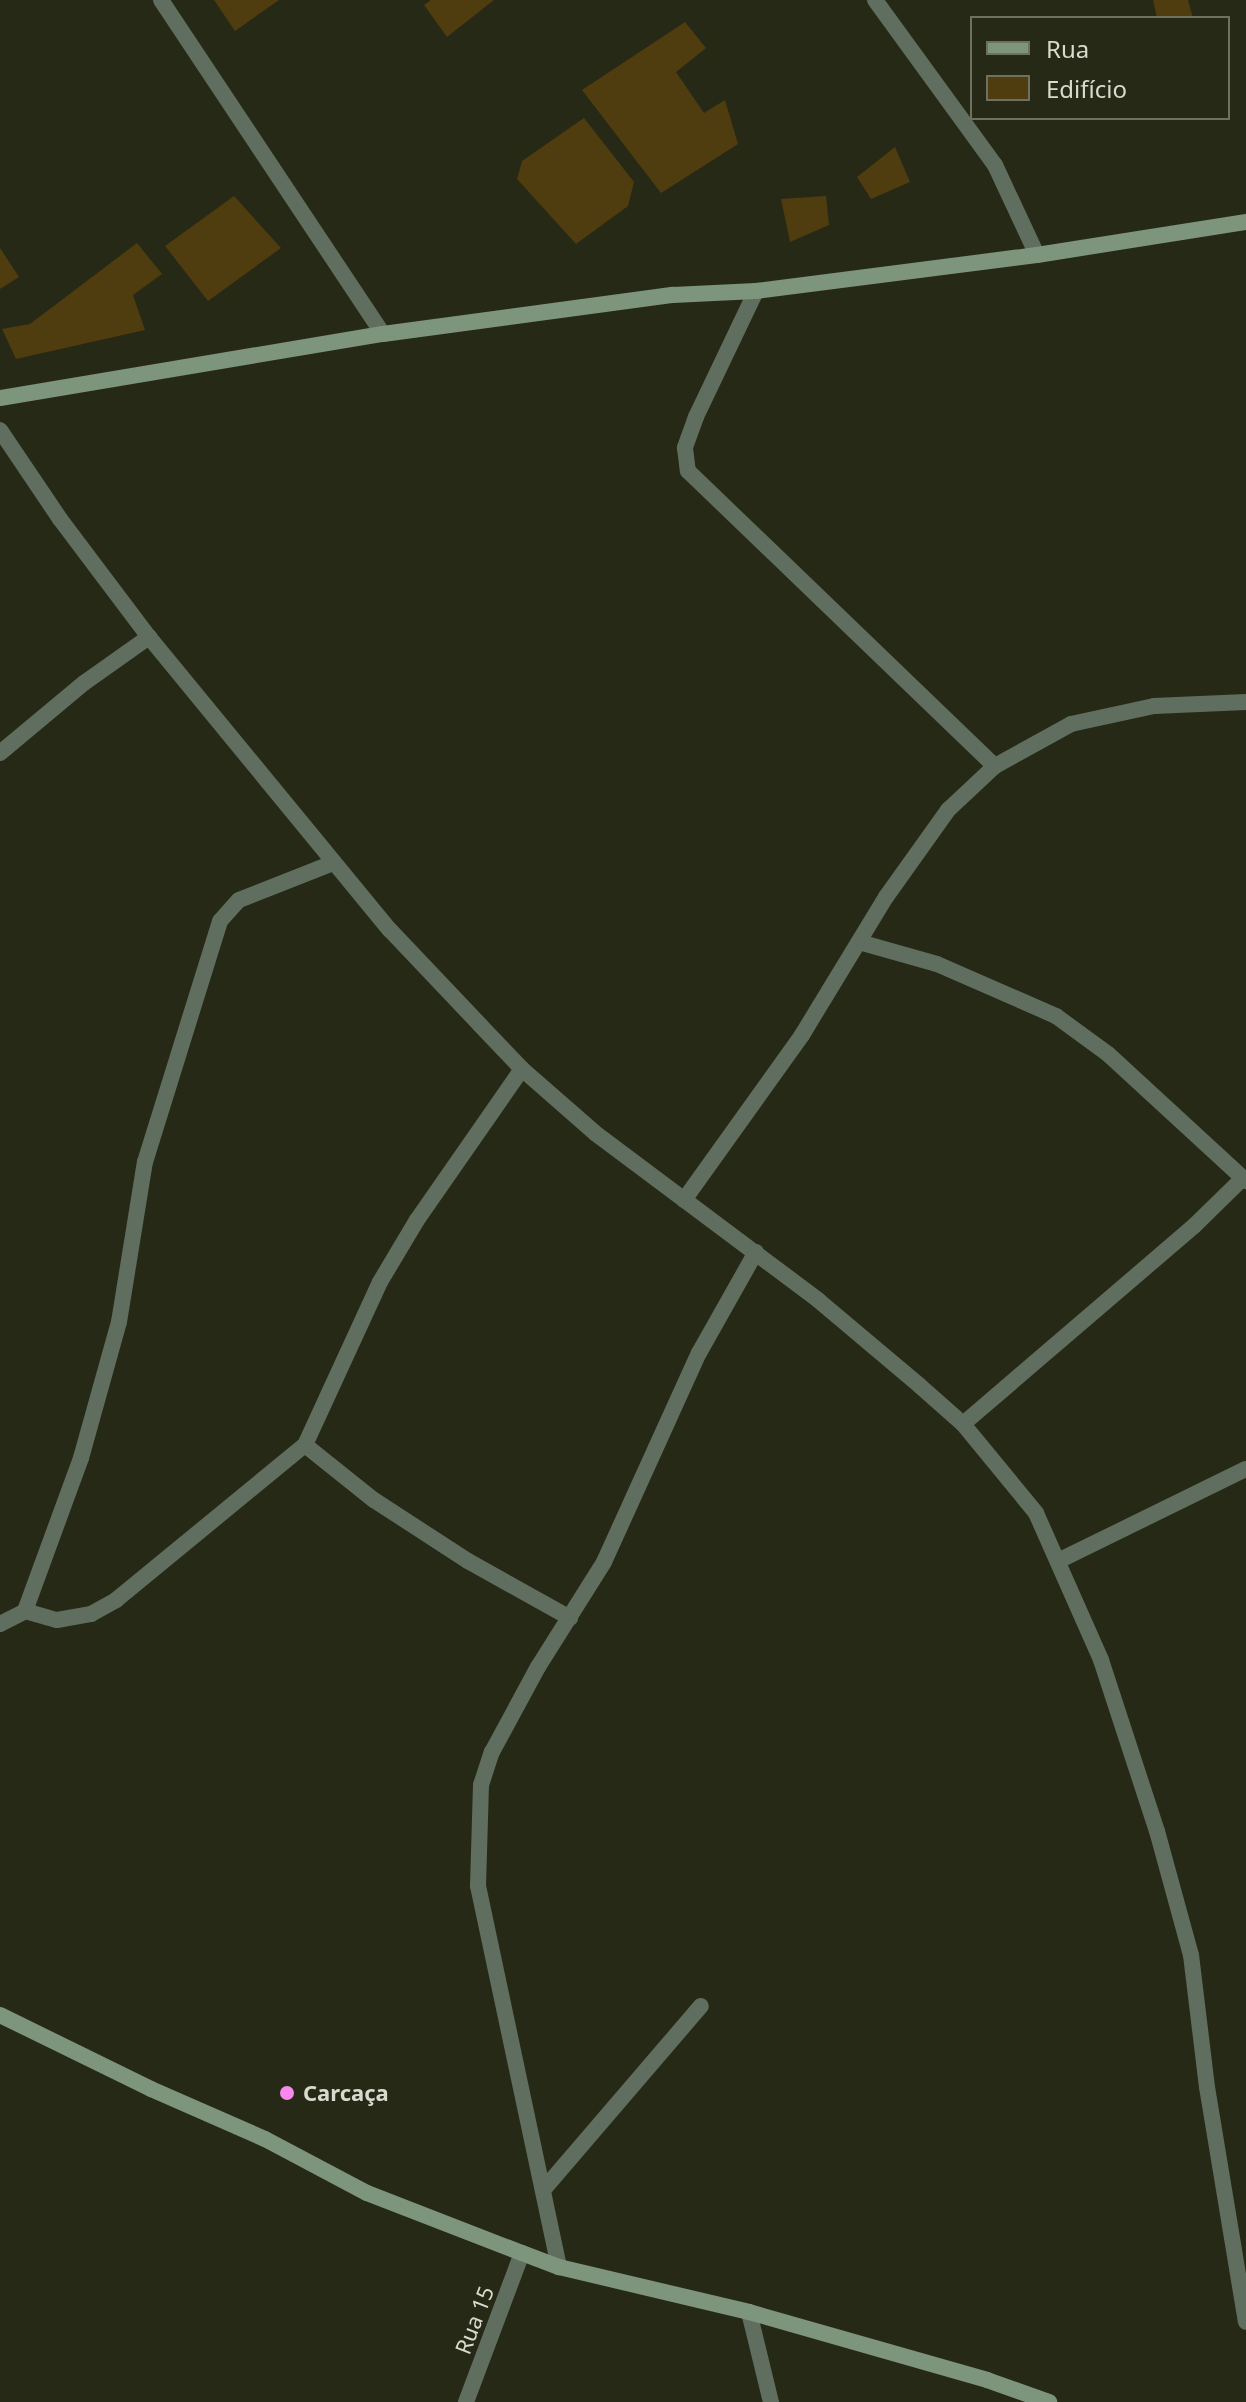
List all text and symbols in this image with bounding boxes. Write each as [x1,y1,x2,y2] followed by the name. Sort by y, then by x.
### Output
[970,16,1230,120] legend
[1046,32,1089,65] text: Rua
[1046,72,1127,105] text: Edifício
[303,2080,389,2106] place label: Carcaça
[278,2084,296,2102] marker: Carcaça
[449,2282,499,2358] street label: Rua 15

